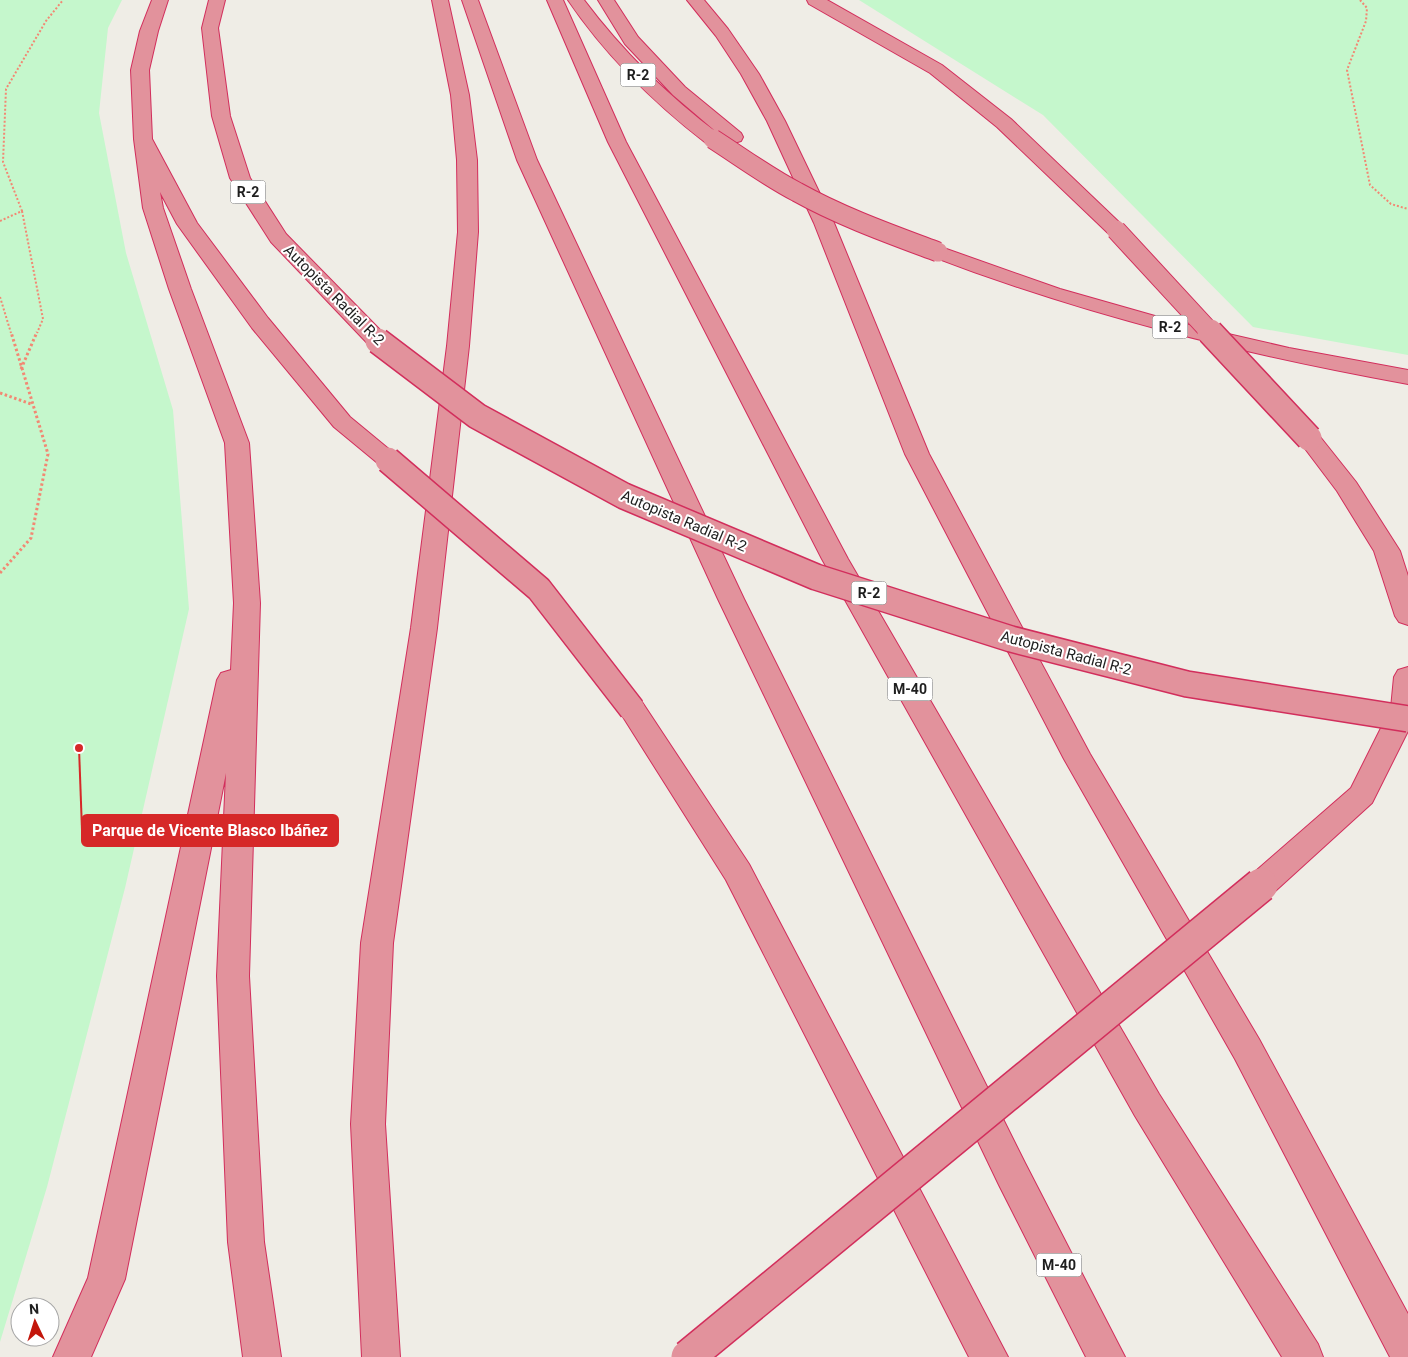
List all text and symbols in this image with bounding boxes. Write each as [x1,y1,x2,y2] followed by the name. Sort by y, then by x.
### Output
[620,64,656,86] road number: R-2
[230,180,266,203] road number: R-2
[280,241,388,349] street label: Autopista Radial R-2
[1152,316,1188,338] road number: R-2
[618,486,750,556] street label: Autopista Radial R-2
[852,582,886,604] road number: R-2
[999,627,1133,679] street label: Autopista Radial R-2
[888,678,932,701] road number: M-40
[82,815,338,846] callout: Parque de Vicente Blasco Ibáñez
[92,821,328,840] text: Parque de Vicente Blasco Ibáñez
[1036,1254,1082,1276] road number: M-40
[10,1297,60,1347] north arrow
[29,1301,40,1317] text: N

